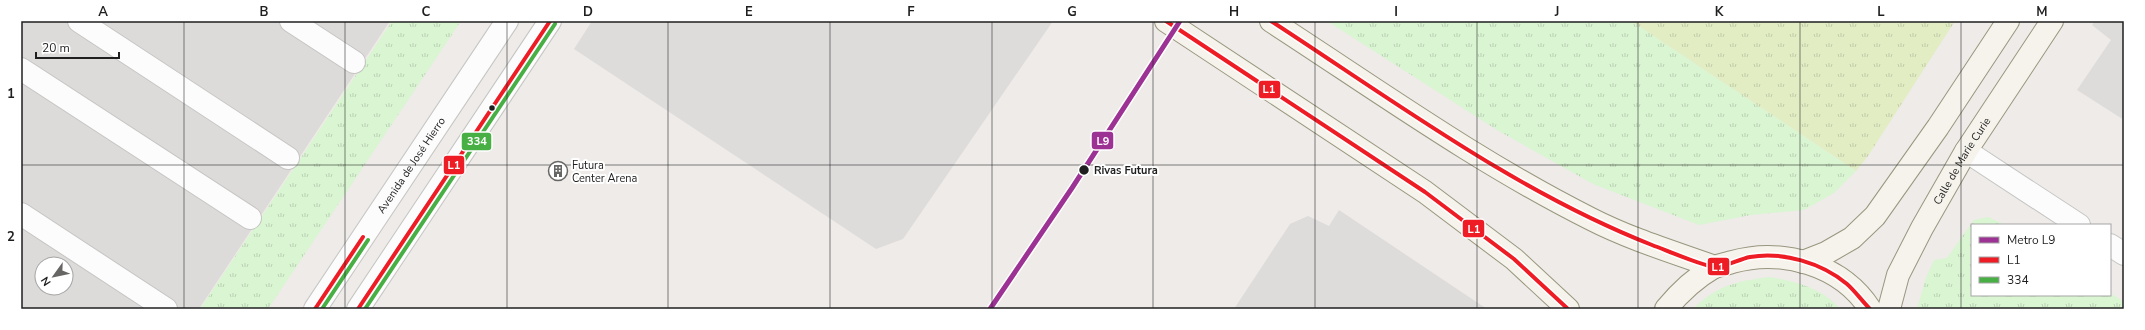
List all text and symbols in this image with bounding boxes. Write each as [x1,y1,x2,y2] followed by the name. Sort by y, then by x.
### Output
[98,3,108,21] text: A
[260,3,269,21] text: B
[422,3,431,21] text: C
[583,3,593,21] text: D
[745,3,753,21] text: E
[907,3,915,21] text: F
[1067,3,1077,21] text: G
[1229,3,1239,21] text: H
[1394,3,1398,21] text: I
[1554,3,1559,21] text: J
[1715,3,1724,21] text: K
[1877,3,1885,21] text: L
[2036,3,2048,21] text: M
[36,34,119,60] scale bar
[42,40,70,56] text: 20 m
[1258,80,1281,99] line badge: L1
[1263,82,1275,97] text: L1
[7,85,15,103] text: 1
[487,103,497,113] unlabelled marker
[373,114,448,216] street label: Avenida de José Hierro
[1930,114,1994,207] street label: Calle de Marie Curie
[1091,131,1114,150] line badge: L9
[461,132,492,151] line badge: 334
[467,134,487,149] text: 334
[1097,134,1110,149] text: L9
[443,155,465,175] line badge: L1
[448,158,460,173] text: L1
[572,158,638,186] place label: Futura Center Arena
[547,160,569,182] building icon: Futura Center Arena
[1077,163,1091,177] marker: Rivas Futura
[1094,163,1158,178] place label: Rivas Futura
[1462,219,1485,238] line badge: L1
[1468,222,1480,237] text: L1
[1971,224,2111,296] legend
[7,228,15,246] text: 2
[2007,232,2056,248] text: Metro L9
[2007,252,2021,268] text: L1
[34,256,74,296] north arrow
[1707,257,1730,276] line badge: L1
[1712,260,1724,275] text: L1
[2007,272,2029,288] text: 334
[38,274,55,289] text: N

